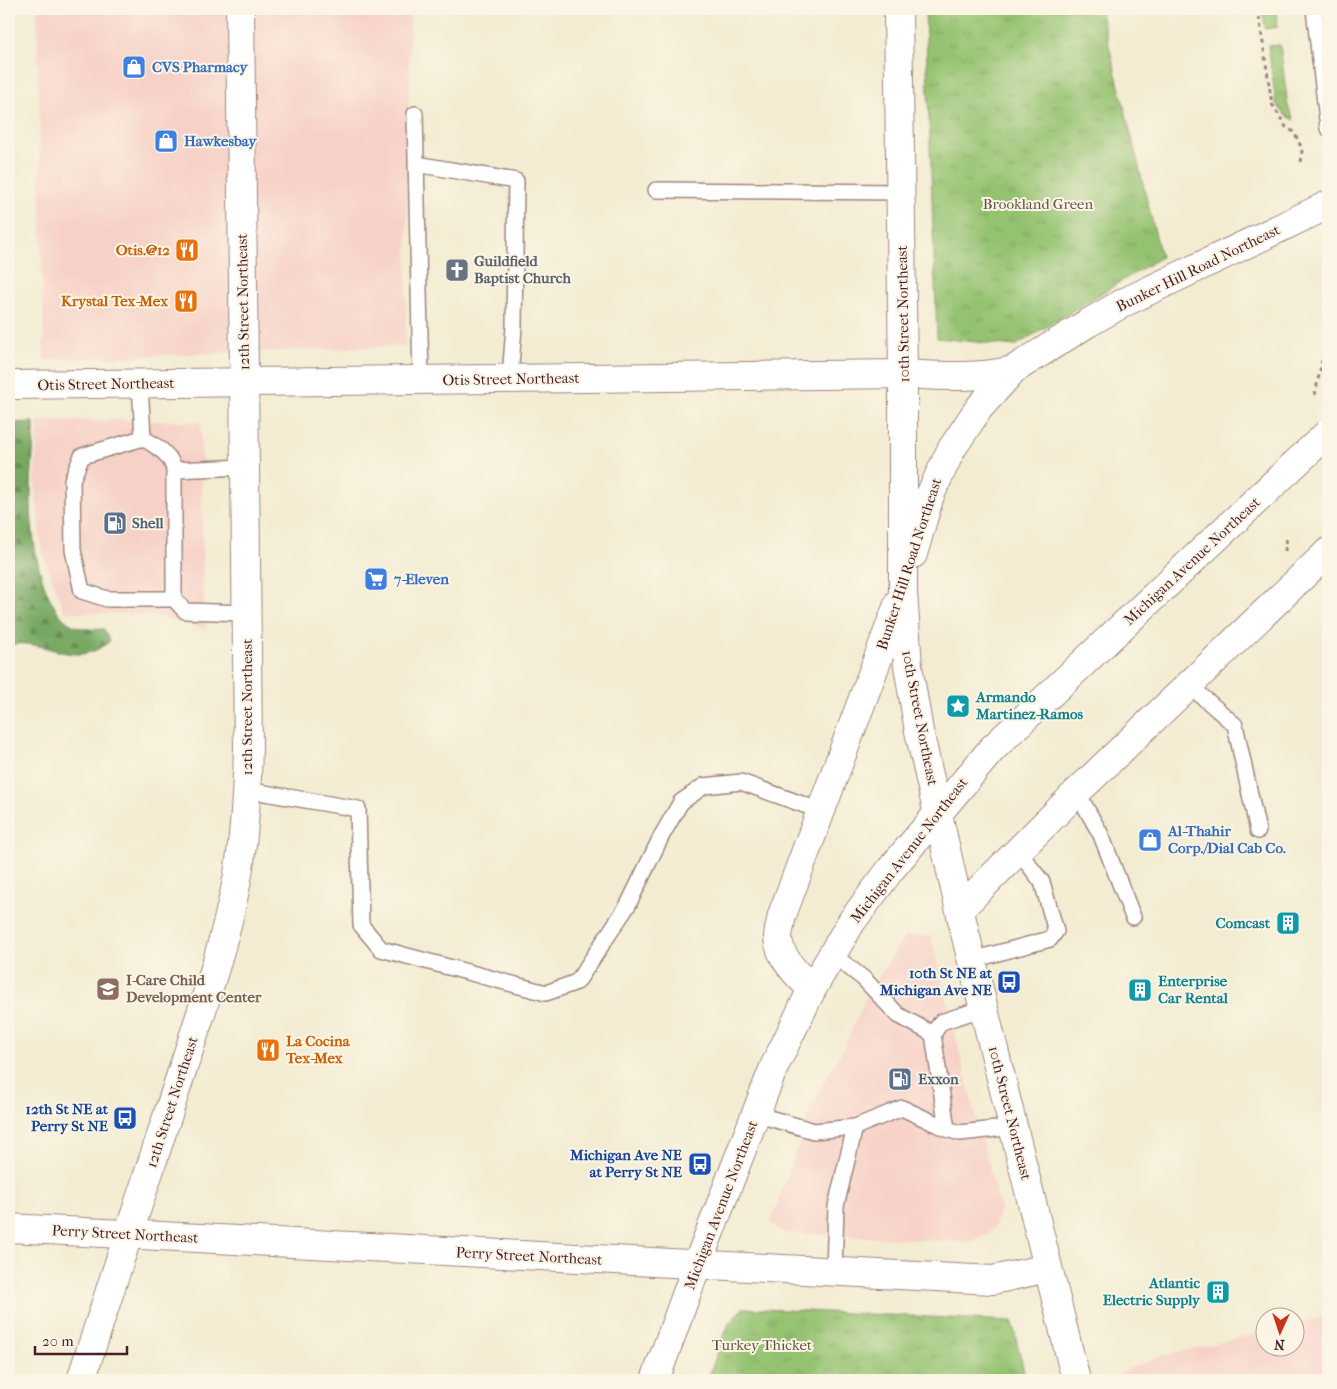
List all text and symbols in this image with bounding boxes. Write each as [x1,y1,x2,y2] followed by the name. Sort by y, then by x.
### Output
[121,54,147,80] shop icon: CVS Pharmacy
[152,58,249,76] place label: CVS Pharmacy
[153,128,179,154] shop icon: Hawkesbay
[184,132,257,150] place label: Hawkesbay
[983,195,1094,213] park label: Brookland Green
[1113,220,1283,316] street label: Bunker Hill Road Northeast
[233,233,253,371] street label: 12th Street Northeast
[174,237,200,263] restaurant icon: Otis.@12
[116,241,170,259] place label: Otis.@12
[893,245,913,383] street label: 10th Street Northeast
[474,252,571,287] place label: Guildfield Baptist Church
[444,257,470,283] church icon: Guildfield Baptist Church
[173,288,199,314] restaurant icon: Krystal Tex-Mex
[61,292,168,310] place label: Krystal Tex-Mex
[442,369,580,389] street label: Otis Street Northeast
[37,374,175,394] street label: Otis Street Northeast
[873,475,946,652] street label: Bunker Hill Road Northeast
[1120,493,1264,629] street label: Michigan Avenue Northeast
[102,510,128,536] fuel station icon: Shell
[132,514,165,532] place label: Shell
[363,566,389,592] supermarket icon: 7-Eleven
[393,570,449,588] place label: 7-Eleven
[238,638,256,775] street label: 12th Street Northeast
[898,649,942,788] street label: 10th Street Northeast
[975,688,1084,723] place label: Armando Martinez-Ramos
[945,693,971,719] place icon: Armando Martinez-Ramos
[847,773,972,926] street label: Michigan Avenue Northeast
[1167,822,1286,857] place label: Al-Thahir Corp./Dial Cab Co.
[1137,827,1163,853] shop icon: Al-Thahir Corp./Dial Cab Co.
[1275,910,1301,936] building icon: Comcast
[1216,914,1271,932] place label: Comcast
[879,964,993,999] place label: 10th St NE at Michigan Ave NE
[996,969,1022,995] bus stop icon: 10th St NE at Michigan Ave NE
[126,971,262,1006] place label: I-Care Child Development Center
[1158,972,1229,1007] place label: Enterprise Car Rental
[95,976,121,1002] school or university icon: I-Care Child Development Center
[1127,977,1153,1003] building icon: Enterprise Car Rental
[285,1032,351,1067] place label: La Cocina Tex-Mex
[142,1034,202,1170] street label: 12th Street Northeast
[255,1037,281,1063] restaurant icon: La Cocina Tex-Mex
[985,1044,1036,1182] street label: 10th Street Northeast
[887,1066,913,1092] fuel station icon: Exxon
[918,1070,959,1088] place label: Exxon
[26,1100,109,1135] place label: 12th St NE at Perry St NE
[112,1105,138,1131] bus stop icon: 12th St NE at Perry St NE
[680,1117,762,1292] street label: Michigan Avenue Northeast
[569,1146,683,1181] place label: Michigan Ave NE at Perry St NE
[687,1151,713,1177] bus stop icon: Michigan Ave NE at Perry St NE
[51,1221,199,1247] street label: Perry Street Northeast
[455,1243,603,1269] street label: Perry Street Northeast
[1103,1274,1201,1309] place label: Atlantic Electric Supply
[1205,1279,1231,1305] building icon: Atlantic Electric Supply
[1254,1306,1304,1356] north arrow
[35,1324,128,1356] scale bar
[42,1332,74,1350] text: 20 m
[712,1336,813,1354] park label: Turkey Thicket
[1273,1336,1285,1353] text: N

